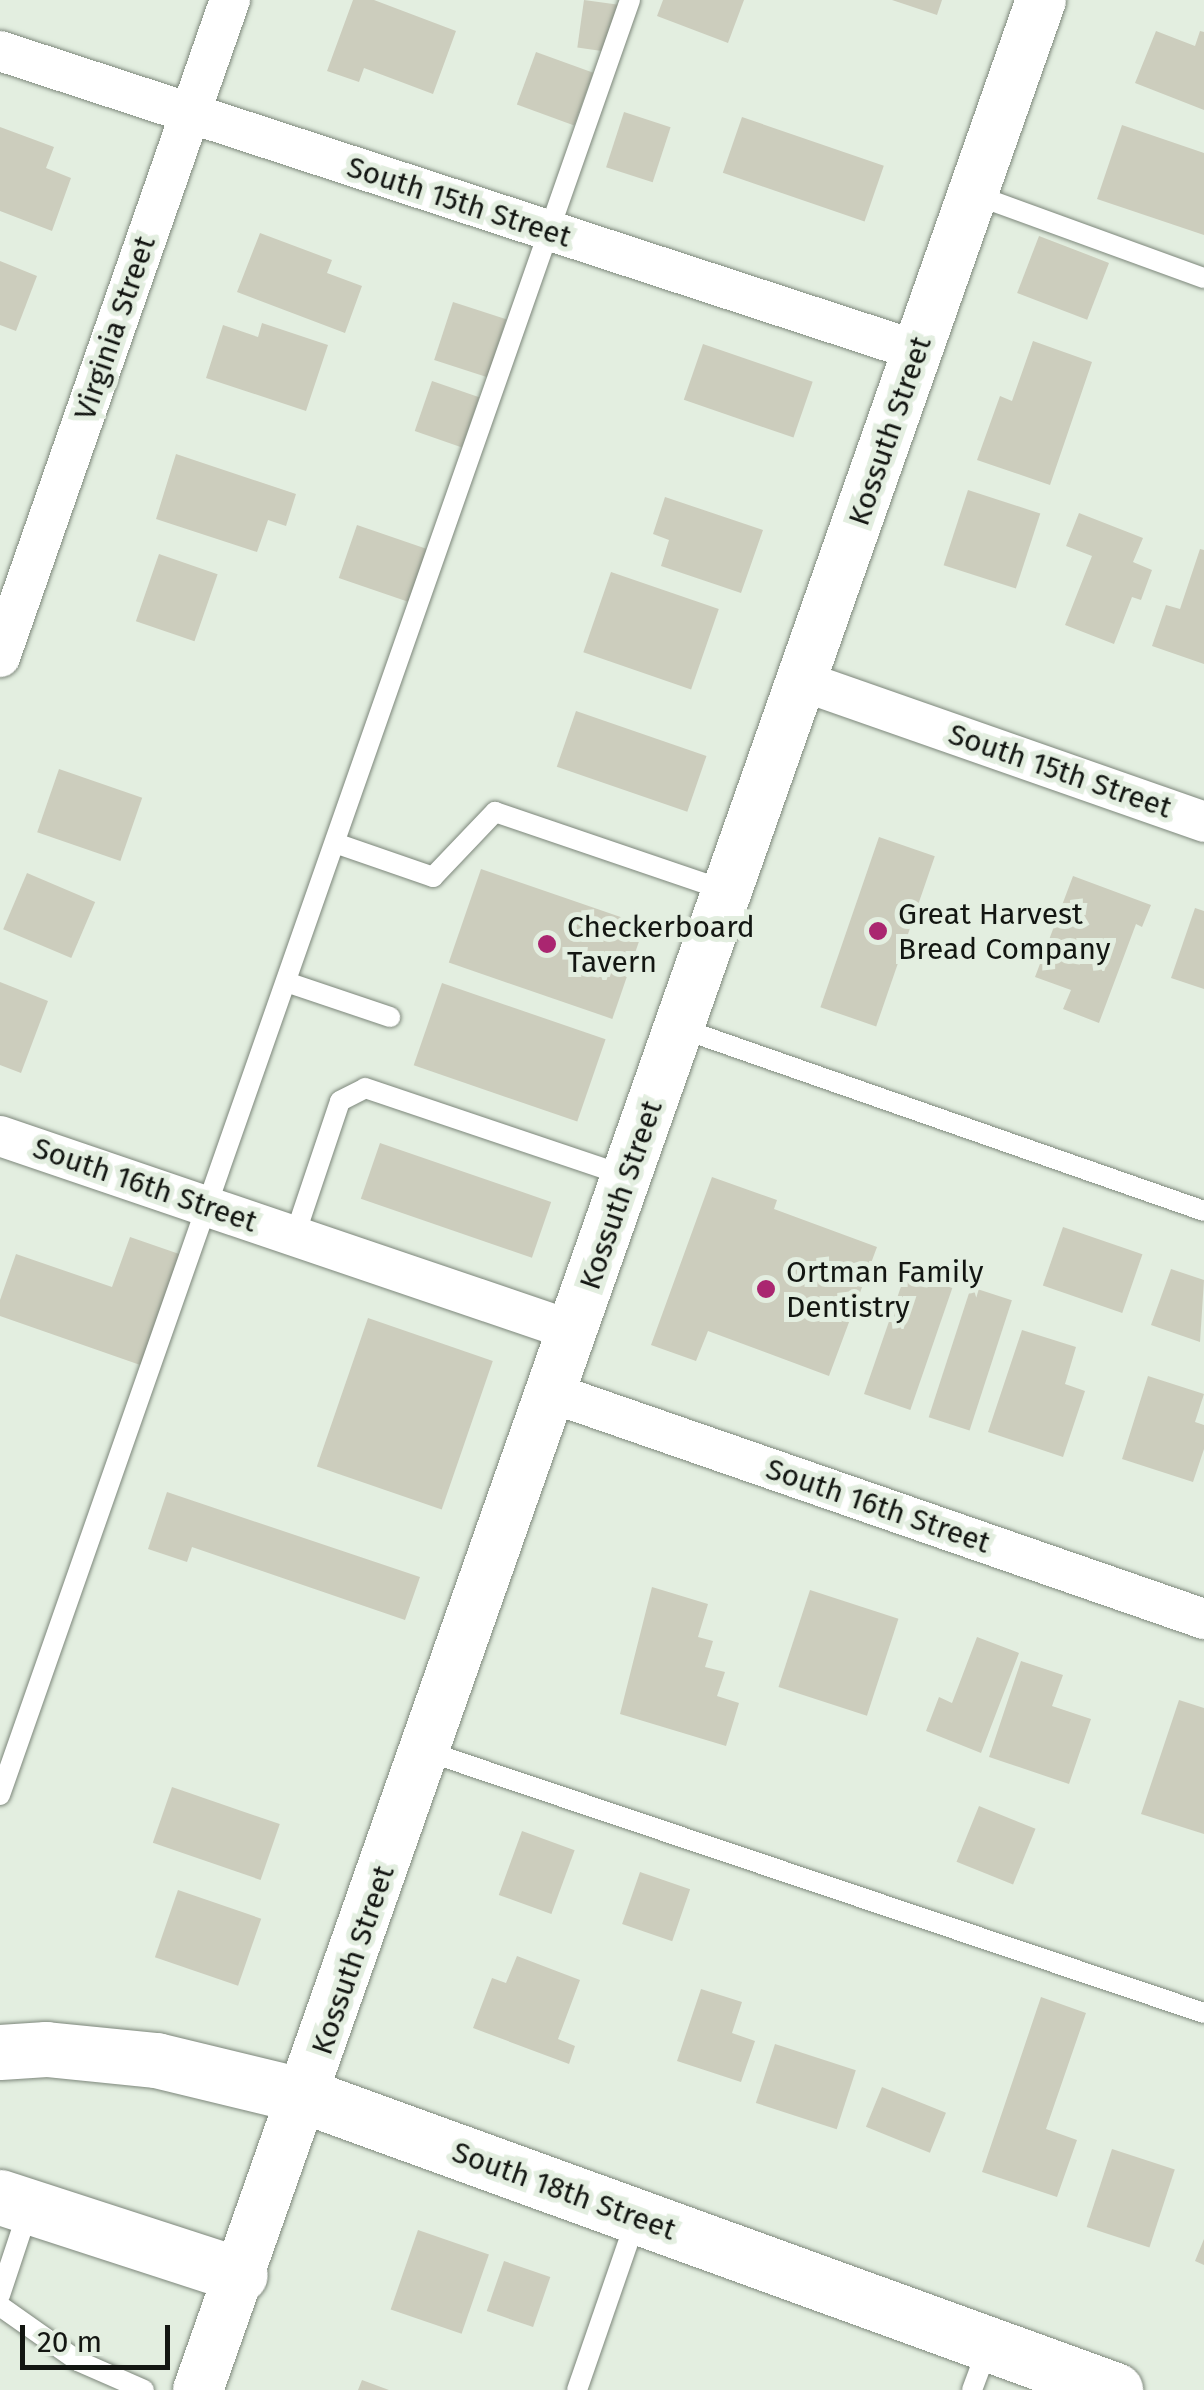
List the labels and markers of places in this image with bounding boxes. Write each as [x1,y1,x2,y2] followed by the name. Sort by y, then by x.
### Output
[898,896,1111,966] place label: Great Harvest Bread Company
[567,909,755,980] place label: Checkerboard Tavern
[867,920,889,942] marker: Great Harvest Bread Company
[536,933,558,955] marker: Checkerboard Tavern
[786,1254,983,1324] place label: Ortman Family Dentistry
[755,1278,777,1300] marker: Ortman Family Dentistry

